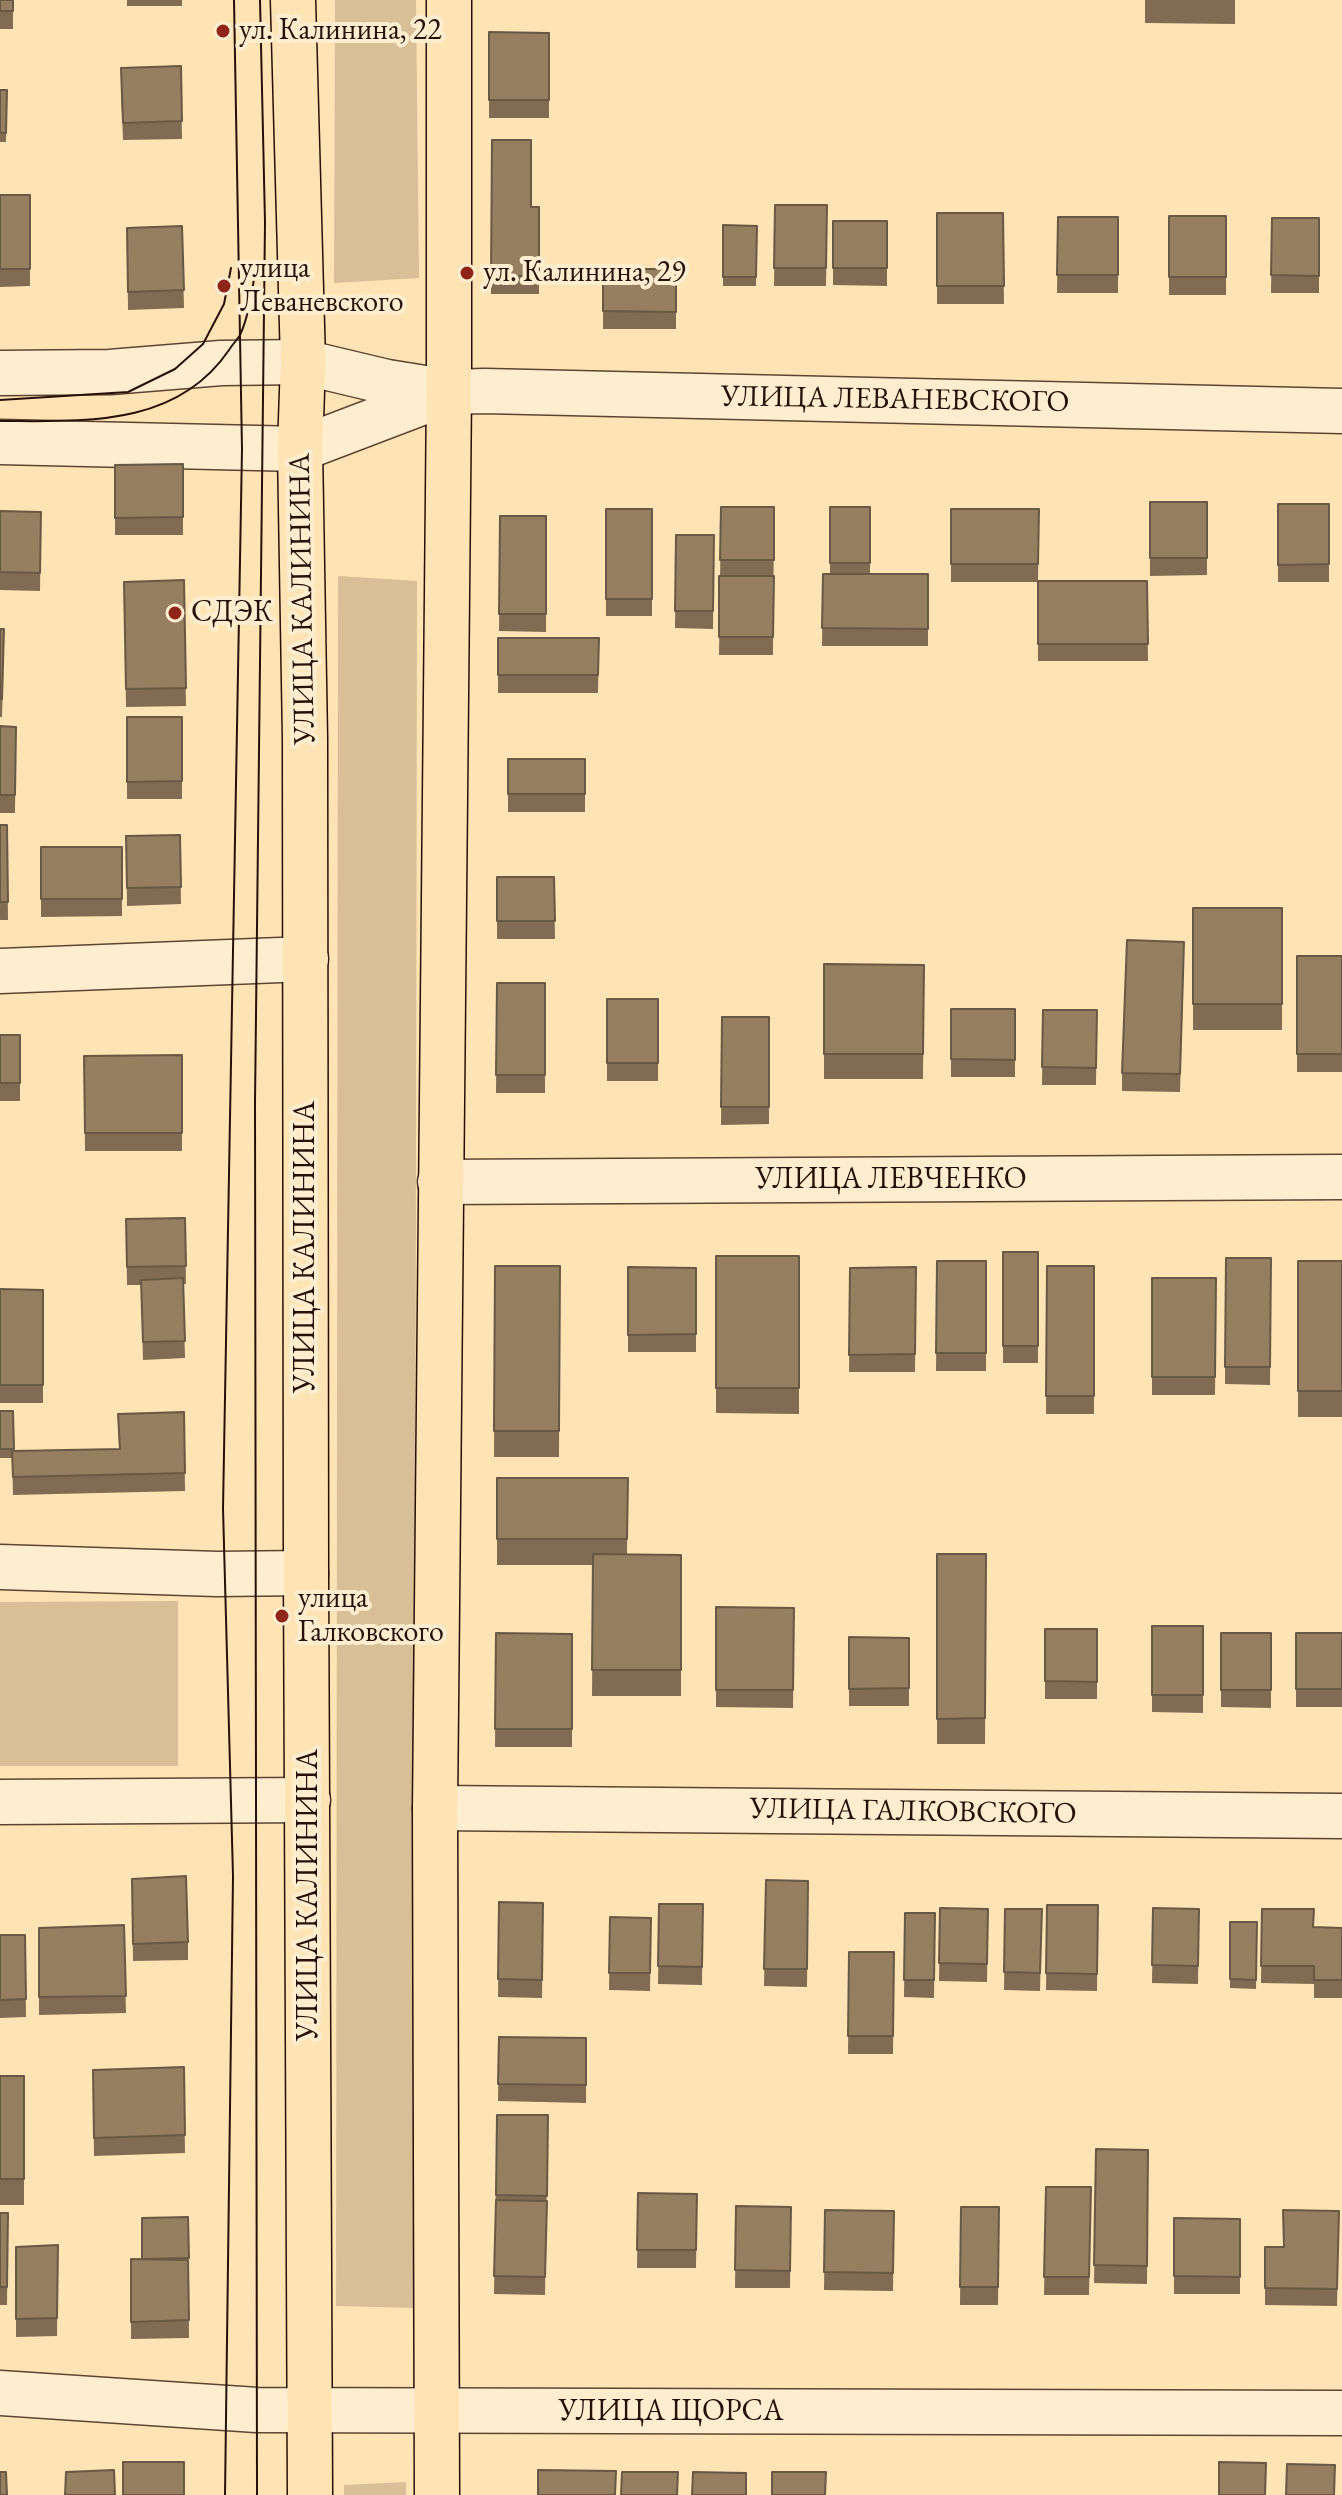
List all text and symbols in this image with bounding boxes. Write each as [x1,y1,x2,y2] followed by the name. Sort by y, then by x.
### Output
[239,13,442,49] place label: ул. Калинина, 22
[214,22,232,40] marker: ул. Калинина, 22
[240,251,404,322] place label: улица Леваневского
[483,255,686,291] place label: ул. Калинина, 29
[458,264,476,282] marker: ул. Калинина, 29
[215,277,233,295] marker: улица Леваневского
[721,379,1069,421] street label: УЛИЦА ЛЕВАНЕВСКОГО
[282,453,324,745] street label: УЛИЦА КАЛИНИНА
[191,595,273,631] place label: СДЭК
[166,604,184,622] marker: СДЭК
[288,1101,324,1393] street label: УЛИЦА КАЛИНИНА
[755,1162,1027,1198] street label: УЛИЦА ЛЕВЧЕНКО
[298,1581,444,1652] place label: улица Галковского
[273,1607,291,1625] marker: улица Галковского
[291,1749,327,2041] street label: УЛИЦА КАЛИНИНА
[749,1791,1077,1833] street label: УЛИЦА ГАЛКОВСКОГО
[558,2394,784,2430] street label: УЛИЦА ЩОРСА

